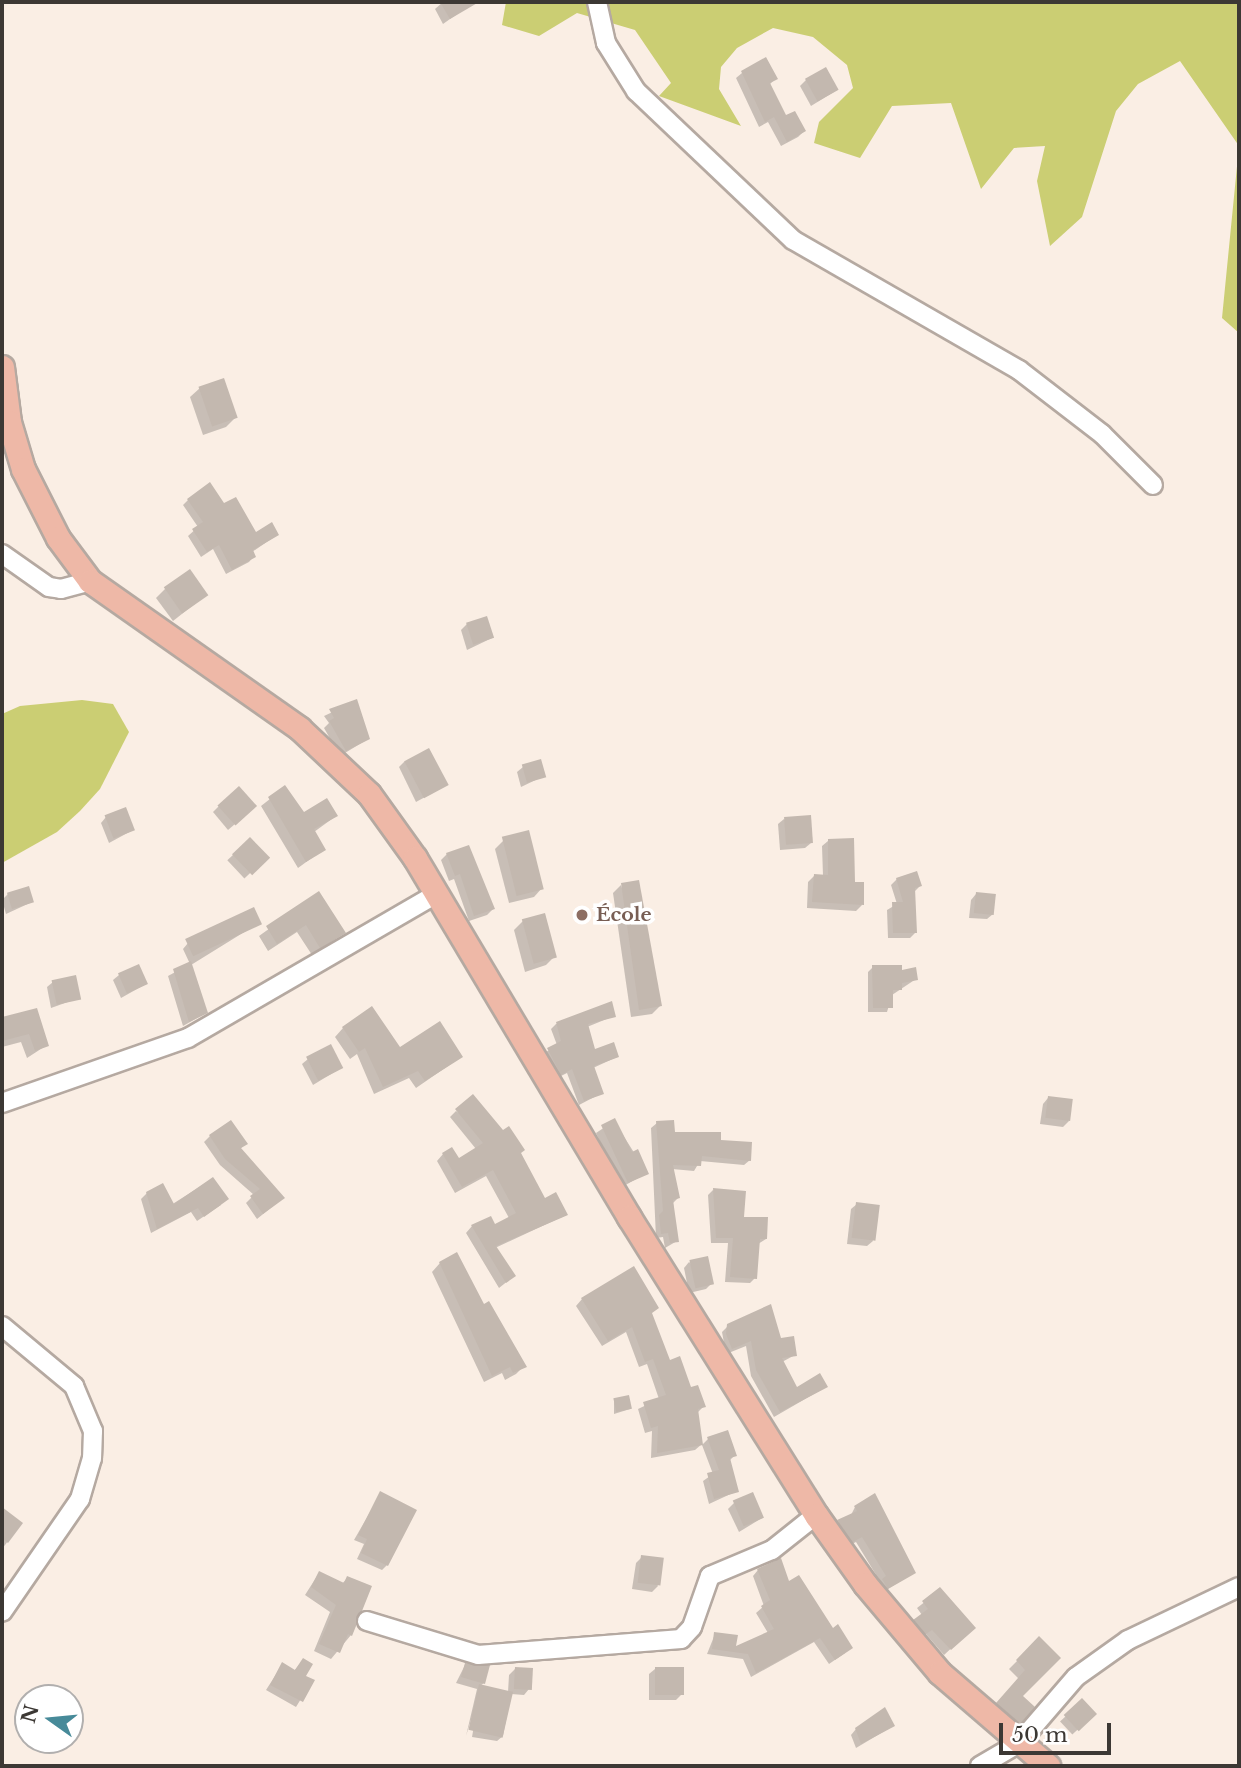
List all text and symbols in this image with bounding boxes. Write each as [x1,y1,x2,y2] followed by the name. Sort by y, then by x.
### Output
[596,904,652,926] place label: École
[574,907,590,923] marker: École
[14,1684,84,1754] north arrow
[17,1702,44,1726] text: N
[1003,1708,1115,1752] scale bar
[1012,1722,1067,1748] text: 50 m

